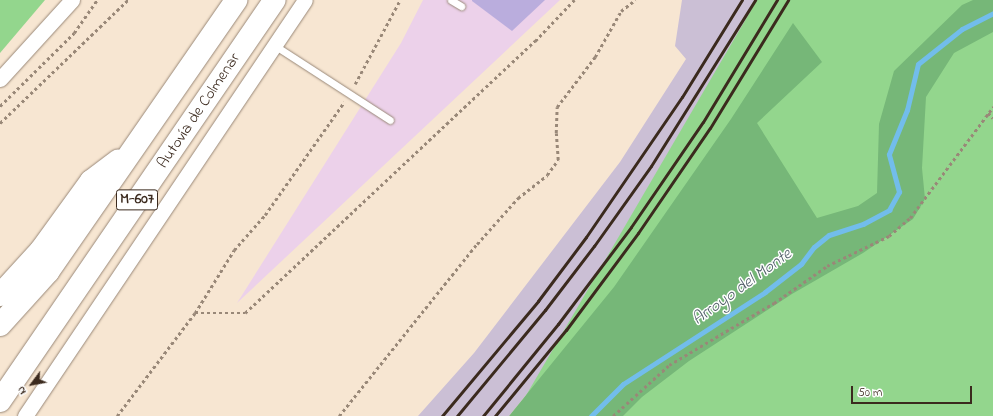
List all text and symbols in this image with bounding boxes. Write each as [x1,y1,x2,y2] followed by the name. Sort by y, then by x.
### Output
[153,50,245,172] street label: Autovía de Colmenar
[116,187,158,213] road number: M-607
[688,244,796,330] water label: Arroyo del Monte
[12,364,52,404] north arrow
[853,378,974,404] scale bar
[13,383,31,398] text: N
[858,384,882,402] text: 50 m

